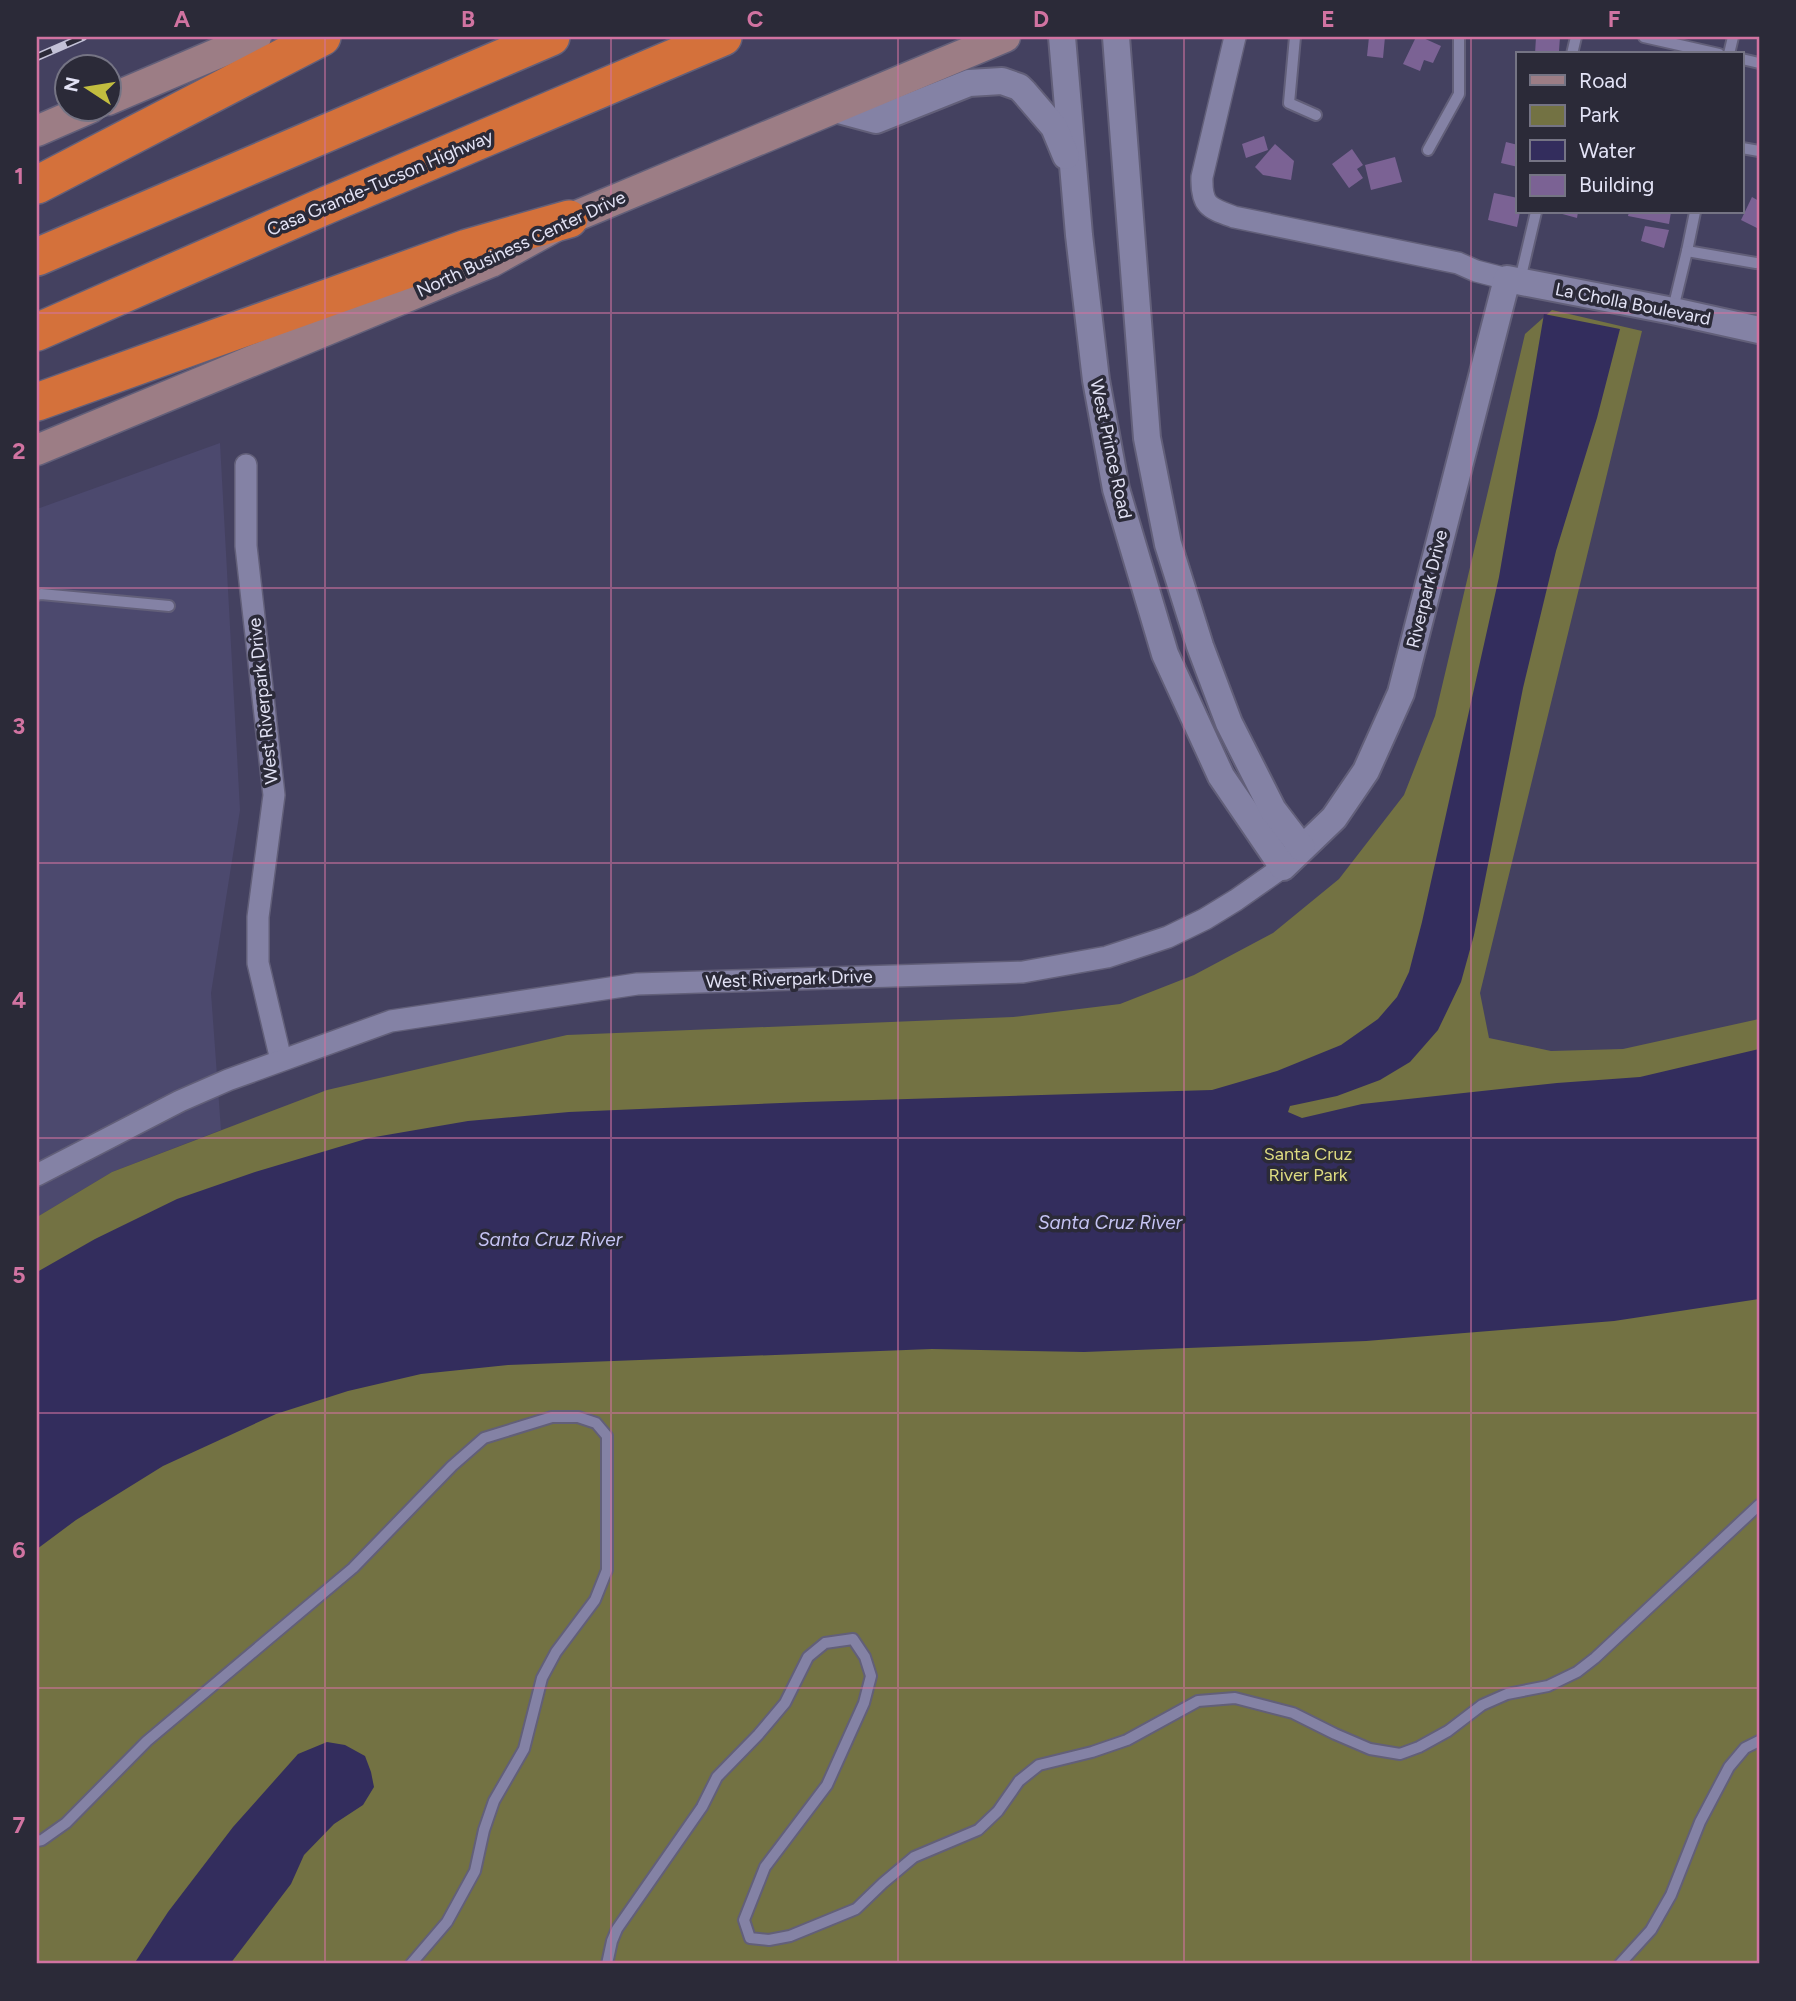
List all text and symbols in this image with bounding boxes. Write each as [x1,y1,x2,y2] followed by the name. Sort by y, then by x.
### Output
[174,5,191,33] text: A
[461,5,475,33] text: B
[747,5,764,33] text: C
[1033,5,1049,33] text: D
[1321,5,1335,33] text: E
[1608,5,1621,33] text: F
[52,52,122,122] north arrow
[1516,52,1744,214] legend
[1579,68,1627,93] text: Road
[59,75,85,94] text: N
[1579,102,1620,127] text: Park
[263,125,497,241] street label: Casa Grande-Tucson Highway
[1579,138,1635,163] text: Water
[14,162,24,190] text: 1
[1579,172,1654,197] text: Building
[413,186,629,302] street label: North Business Center Drive
[1553,278,1713,330] street label: La Cholla Boulevard
[1085,377,1137,521] street label: West Prince Road
[12,437,26,465] text: 2
[1402,527,1452,650] street label: Riverpark Drive
[243,617,283,785] street label: West Riverpark Drive
[13,712,25,740] text: 3
[705,965,873,993] street label: West Riverpark Drive
[12,986,26,1014] text: 4
[1264,1143,1352,1186] park label: Santa Cruz River Park
[1038,1211,1183,1234] water label: Santa Cruz River
[478,1228,623,1251] water label: Santa Cruz River
[12,1261,26,1289] text: 5
[12,1536,26,1564] text: 6
[13,1811,26,1839] text: 7

